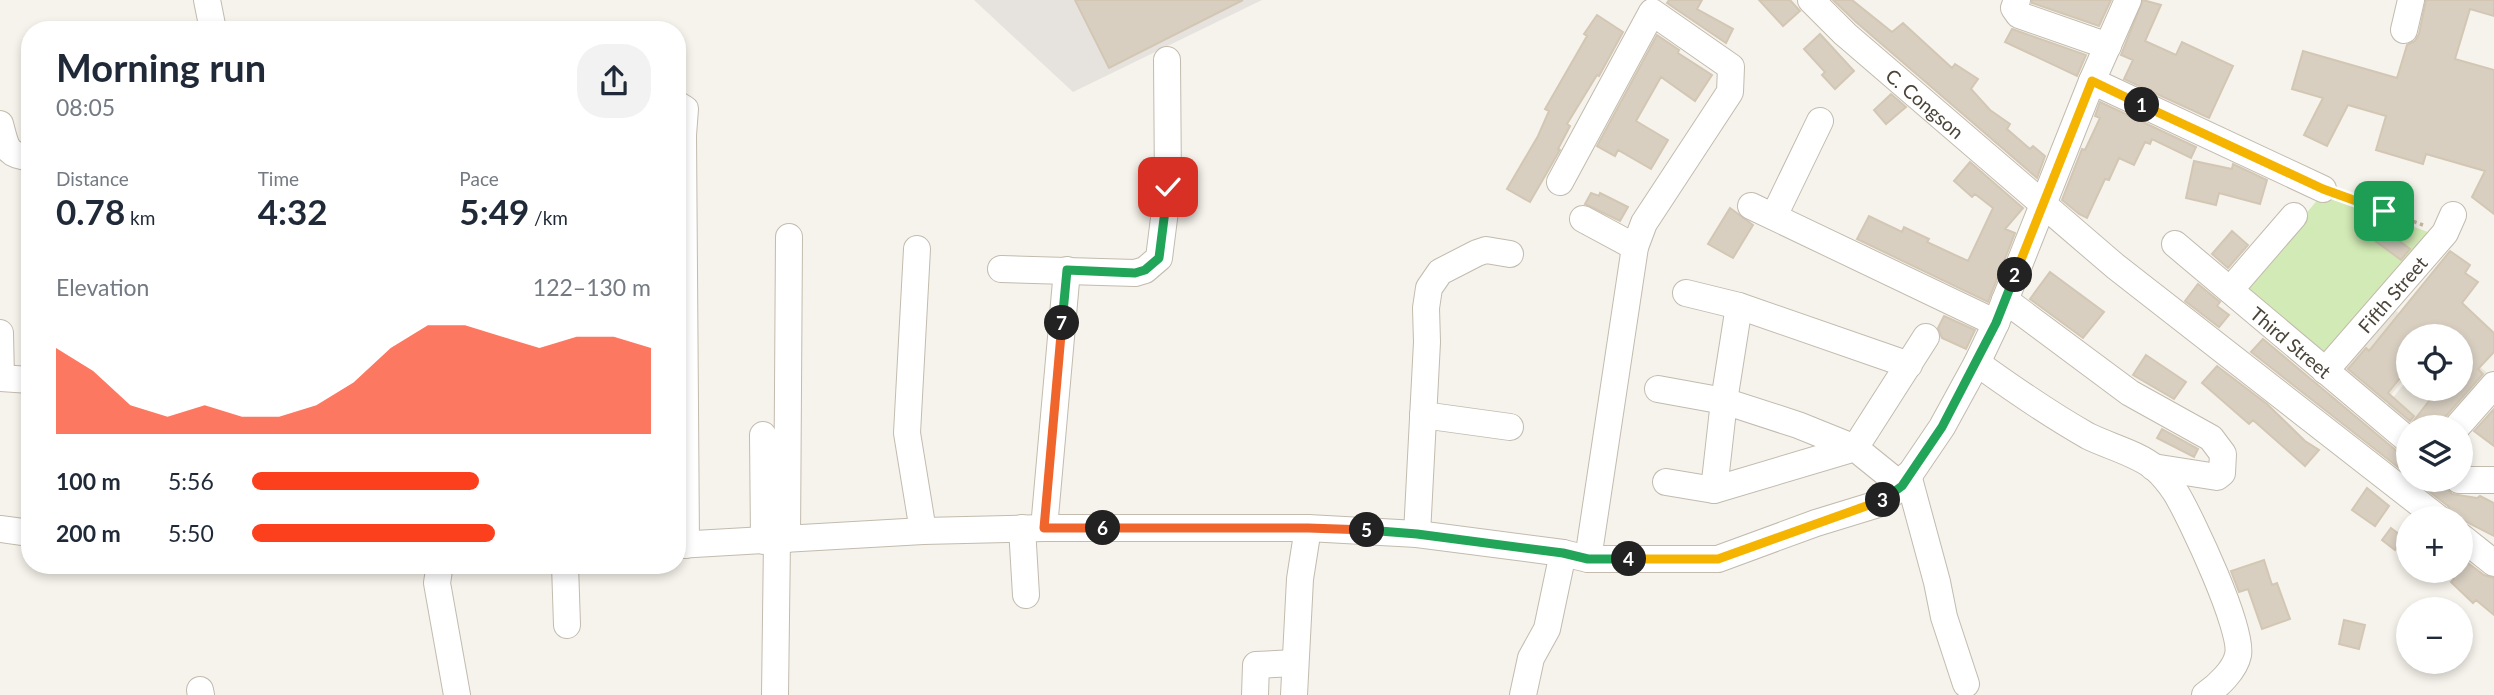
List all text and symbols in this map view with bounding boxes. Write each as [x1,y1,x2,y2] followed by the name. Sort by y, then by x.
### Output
[56,44,266,90] text: Morning run
[577,44,651,118] button: share
[1882,63,1969,143] street label: C. Congson
[2124,88,2160,122] pin: 1
[56,93,115,121] text: 08:05
[2136,93,2147,116] text: 1
[1138,157,1198,217] pin
[56,167,129,190] text: Distance
[258,167,299,190] text: Time
[459,167,499,190] text: Pace
[1149,168,1187,206] icon: check
[2354,181,2414,241] pin
[56,190,125,232] text: 0.78
[258,190,328,232] text: 4:32
[459,190,529,232] text: 5:49
[2365,192,2403,230] icon: arrive
[125,206,155,229] text: km
[529,206,568,229] text: /km
[2352,251,2432,337] street label: Fifth Street
[1997,258,2032,292] pin: 2
[2009,263,2020,286] text: 2
[56,273,149,301] text: Elevation
[533,273,651,301] text: 122–130 m
[2246,301,2336,382] street label: Third Street
[1044,306,1080,340] pin: 7
[1056,311,1067,334] text: 7
[2396,324,2473,674] map controls
[2396,324,2473,401] button: locate
[2396,415,2473,492] button: layers
[56,467,121,495] text: 100 m
[168,467,214,495] text: 5:56
[1866,482,1900,518] pin: 3
[1877,488,1888,511] text: 3
[2396,506,2473,583] button: +
[1086,510,1120,546] pin: 6
[1350,512,1384,548] pin: 5
[1097,516,1108,539] text: 6
[1361,518,1372,541] text: 5
[56,519,121,547] text: 200 m
[168,519,214,547] text: 5:50
[1612,542,1646,576] pin: 4
[1623,547,1634,570] text: 4
[2396,597,2473,674] button: −

